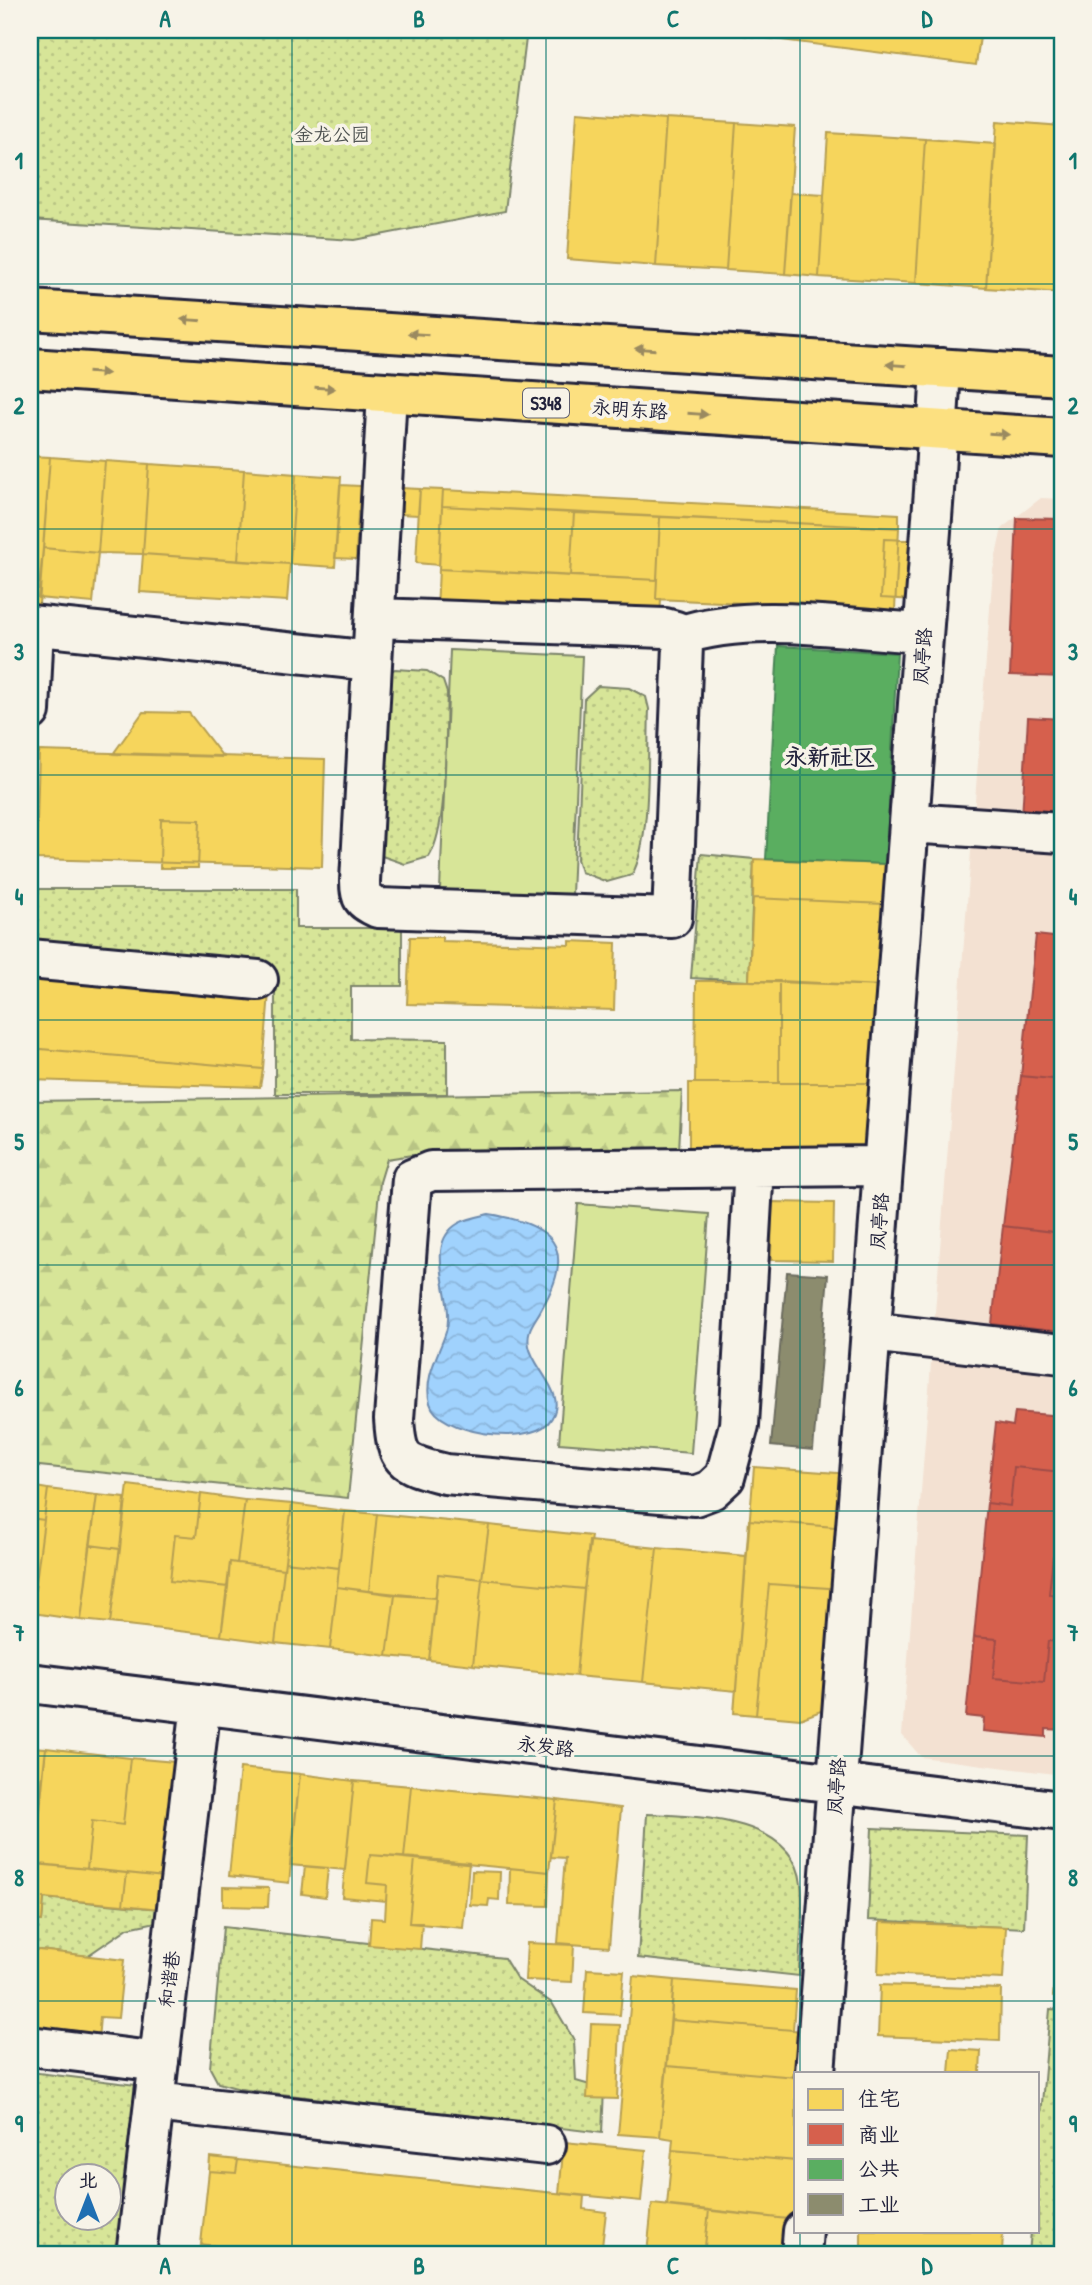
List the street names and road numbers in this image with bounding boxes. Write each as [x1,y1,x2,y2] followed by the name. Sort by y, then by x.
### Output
[523,388,569,418] road number: S348
[591,393,669,425] street label: 永明东路
[907,627,937,685] street label: 凤亭路
[864,1192,894,1250] street label: 凤亭路
[516,1730,576,1762] street label: 永发路
[821,1757,851,1815] street label: 凤亭路
[153,1949,185,2009] street label: 和谐巷

